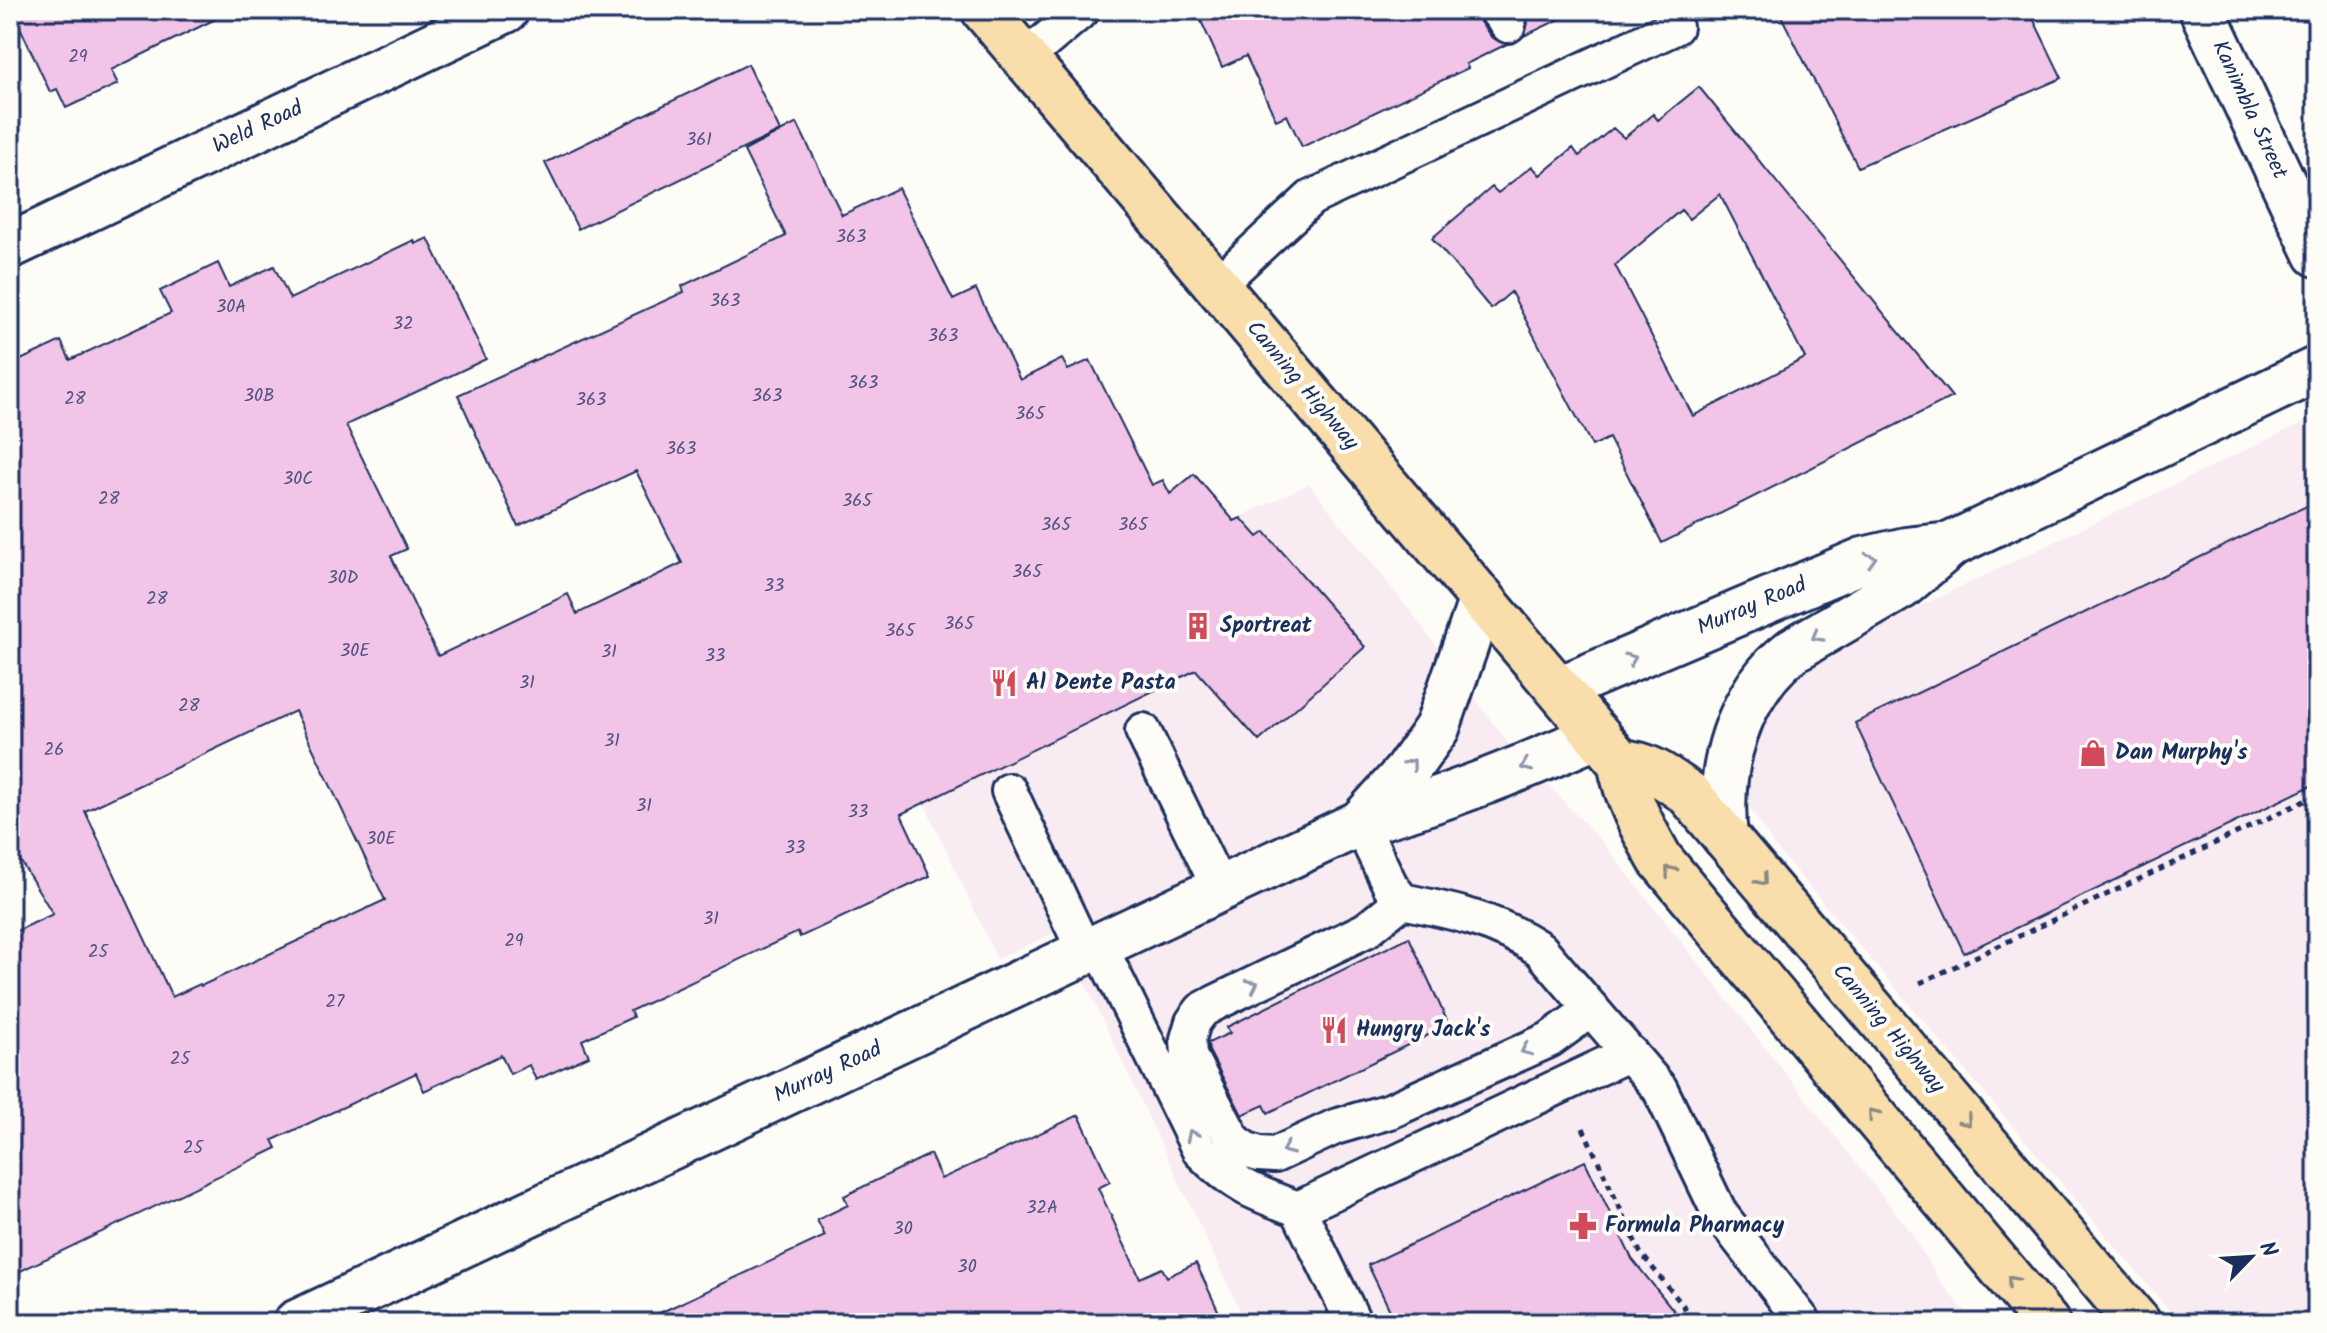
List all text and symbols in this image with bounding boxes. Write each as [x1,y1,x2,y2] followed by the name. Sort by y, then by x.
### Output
[2202,35,2297,186] street label: Kanimbla Street
[68,43,88,72] house number: 29
[207,91,310,164] street label: Weld Road
[686,126,712,155] house number: 361
[836,223,866,252] house number: 363
[710,287,740,316] house number: 363
[216,293,246,322] house number: 30A
[393,310,413,339] house number: 32
[1237,313,1368,459] street label: Canning Highway
[928,322,958,351] house number: 363
[848,369,878,398] house number: 363
[244,382,274,411] house number: 30B
[752,382,782,411] house number: 363
[64,385,86,414] house number: 28
[576,386,606,415] house number: 363
[1015,400,1046,429] house number: 365
[666,435,696,464] house number: 363
[283,465,313,494] house number: 30C
[98,485,120,514] house number: 28
[842,487,873,516] house number: 365
[1041,511,1072,540] house number: 365
[1118,511,1149,540] house number: 365
[1863,552,1877,568] one-way arrow
[1012,558,1043,587] house number: 365
[328,564,359,593] house number: 30D
[1692,568,1813,646] street label: Murray Road
[764,572,784,601] house number: 33
[146,585,168,614] house number: 28
[1220,609,1313,644] place label: Sportreat
[944,610,975,639] house number: 365
[1183,611,1213,641] building icon: Sportreat
[885,617,916,646] house number: 365
[1811,626,1826,642] one-way arrow
[340,637,370,666] house number: 30E
[601,638,617,667] house number: 31
[705,642,725,671] house number: 33
[1623,652,1637,668] one-way arrow
[1026,666,1176,701] place label: Al Dente Pasta
[989,668,1019,698] restaurant icon: Al Dente Pasta
[519,669,535,698] house number: 31
[178,692,200,721] house number: 28
[604,727,620,756] house number: 31
[44,736,64,765] house number: 26
[2115,736,2248,771] place label: Dan Murphy's
[2078,738,2108,768] shop icon: Dan Murphy's
[1520,756,1534,773] one-way arrow
[1401,759,1416,773] one-way arrow
[636,792,652,821] house number: 31
[848,798,868,827] house number: 33
[366,825,396,854] house number: 30E
[785,834,805,863] house number: 33
[1665,866,1680,881] one-way arrow
[1752,871,1767,885] one-way arrow
[703,905,719,934] house number: 31
[504,927,524,956] house number: 29
[88,938,109,967] house number: 25
[1823,956,1954,1102] street label: Canning Highway
[1244,979,1259,995] one-way arrow
[326,988,345,1017] house number: 27
[1356,1013,1491,1048] place label: Hungry Jack's
[1319,1015,1349,1045] restaurant icon: Hungry Jack's
[768,1032,889,1113] street label: Murray Road
[1520,1040,1534,1056] one-way arrow
[170,1045,191,1074] house number: 25
[1868,1109,1883,1124] one-way arrow
[1956,1111,1971,1126] one-way arrow
[1186,1129,1202,1143] one-way arrow
[183,1134,204,1163] house number: 25
[1280,1140,1295,1156] one-way arrow
[1026,1194,1058,1223] house number: 32A
[1605,1209,1785,1244] place label: Formula Pharmacy
[1568,1211,1598,1241] pharmacy icon: Formula Pharmacy
[893,1215,913,1244] house number: 30
[2211,1217,2291,1297] north arrow
[2248,1236,2286,1263] text: N
[957,1253,977,1282] house number: 30
[2007,1276,2022,1290] one-way arrow

